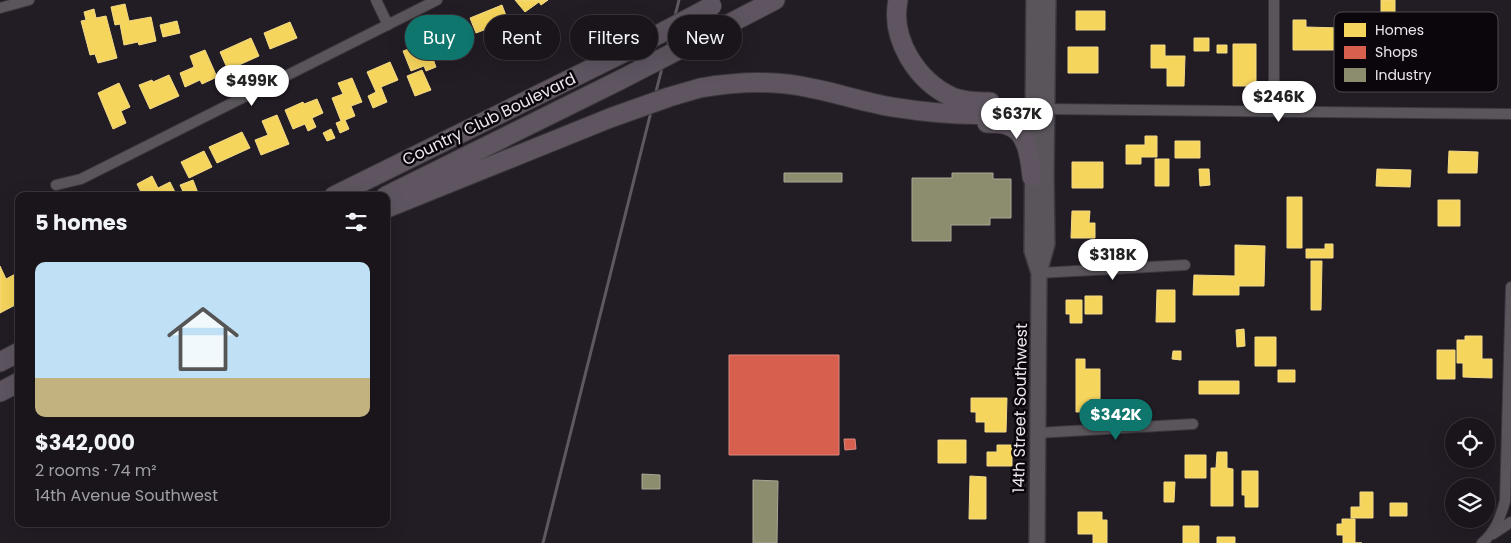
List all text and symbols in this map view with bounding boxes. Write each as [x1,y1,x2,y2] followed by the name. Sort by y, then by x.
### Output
[1334,12,1498,92] legend
[405,15,474,60] chip: Buy
[484,15,560,60] chip: Rent
[570,15,658,60] chip: Filters
[668,15,742,60] chip: New
[1375,20,1424,40] text: Homes
[1375,42,1418,62] text: Shops
[217,64,287,107] pin: $499K
[1375,65,1431,85] text: Industry
[398,67,580,171] street label: Country Club Boulevard
[226,69,278,92] text: $499K
[1244,80,1314,123] pin: $246K
[1253,85,1305,108] text: $246K
[982,98,1052,140] pin: $637K
[992,102,1042,125] text: $637K
[35,208,128,237] text: 5 homes
[342,208,370,236] icon: filters
[1078,238,1148,281] pin: $318K
[1089,243,1137,266] text: $318K
[158,294,248,384] icon: home
[1007,323,1033,493] street label: 14th Street Southwest
[1081,398,1151,441] pin: $342K
[1090,403,1142,426] text: $342K
[1445,418,1495,528] map controls
[1445,418,1495,468] button: locate
[35,428,135,457] text: $342,000
[35,459,157,482] text: 2 rooms · 74 m²
[1445,478,1495,528] button: layers
[35,484,218,507] text: 14th Avenue Southwest

